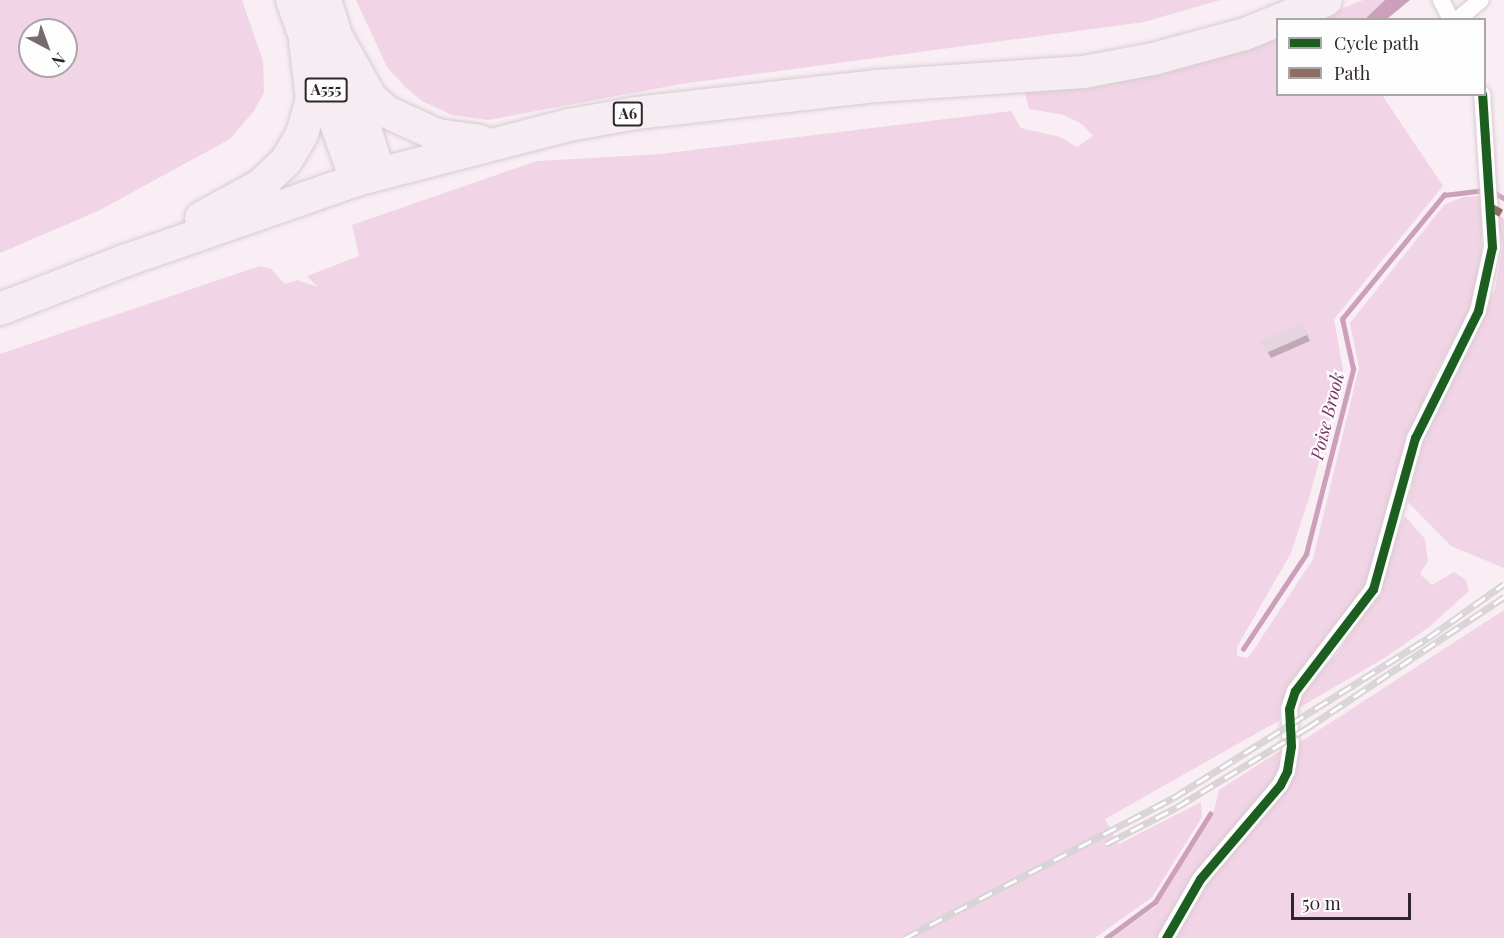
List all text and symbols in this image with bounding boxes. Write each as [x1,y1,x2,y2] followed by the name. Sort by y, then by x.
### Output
[18,18,78,78] north arrow
[1276,18,1486,96] legend
[1334,31,1419,55] text: Cycle path
[48,49,70,72] text: N
[1334,61,1370,85] text: Path
[304,78,348,102] road number: A555
[612,102,644,126] road number: A6
[1306,370,1348,462] water label: Poise Brook
[1294,881,1414,919] scale bar
[1302,891,1341,915] text: 50 m

